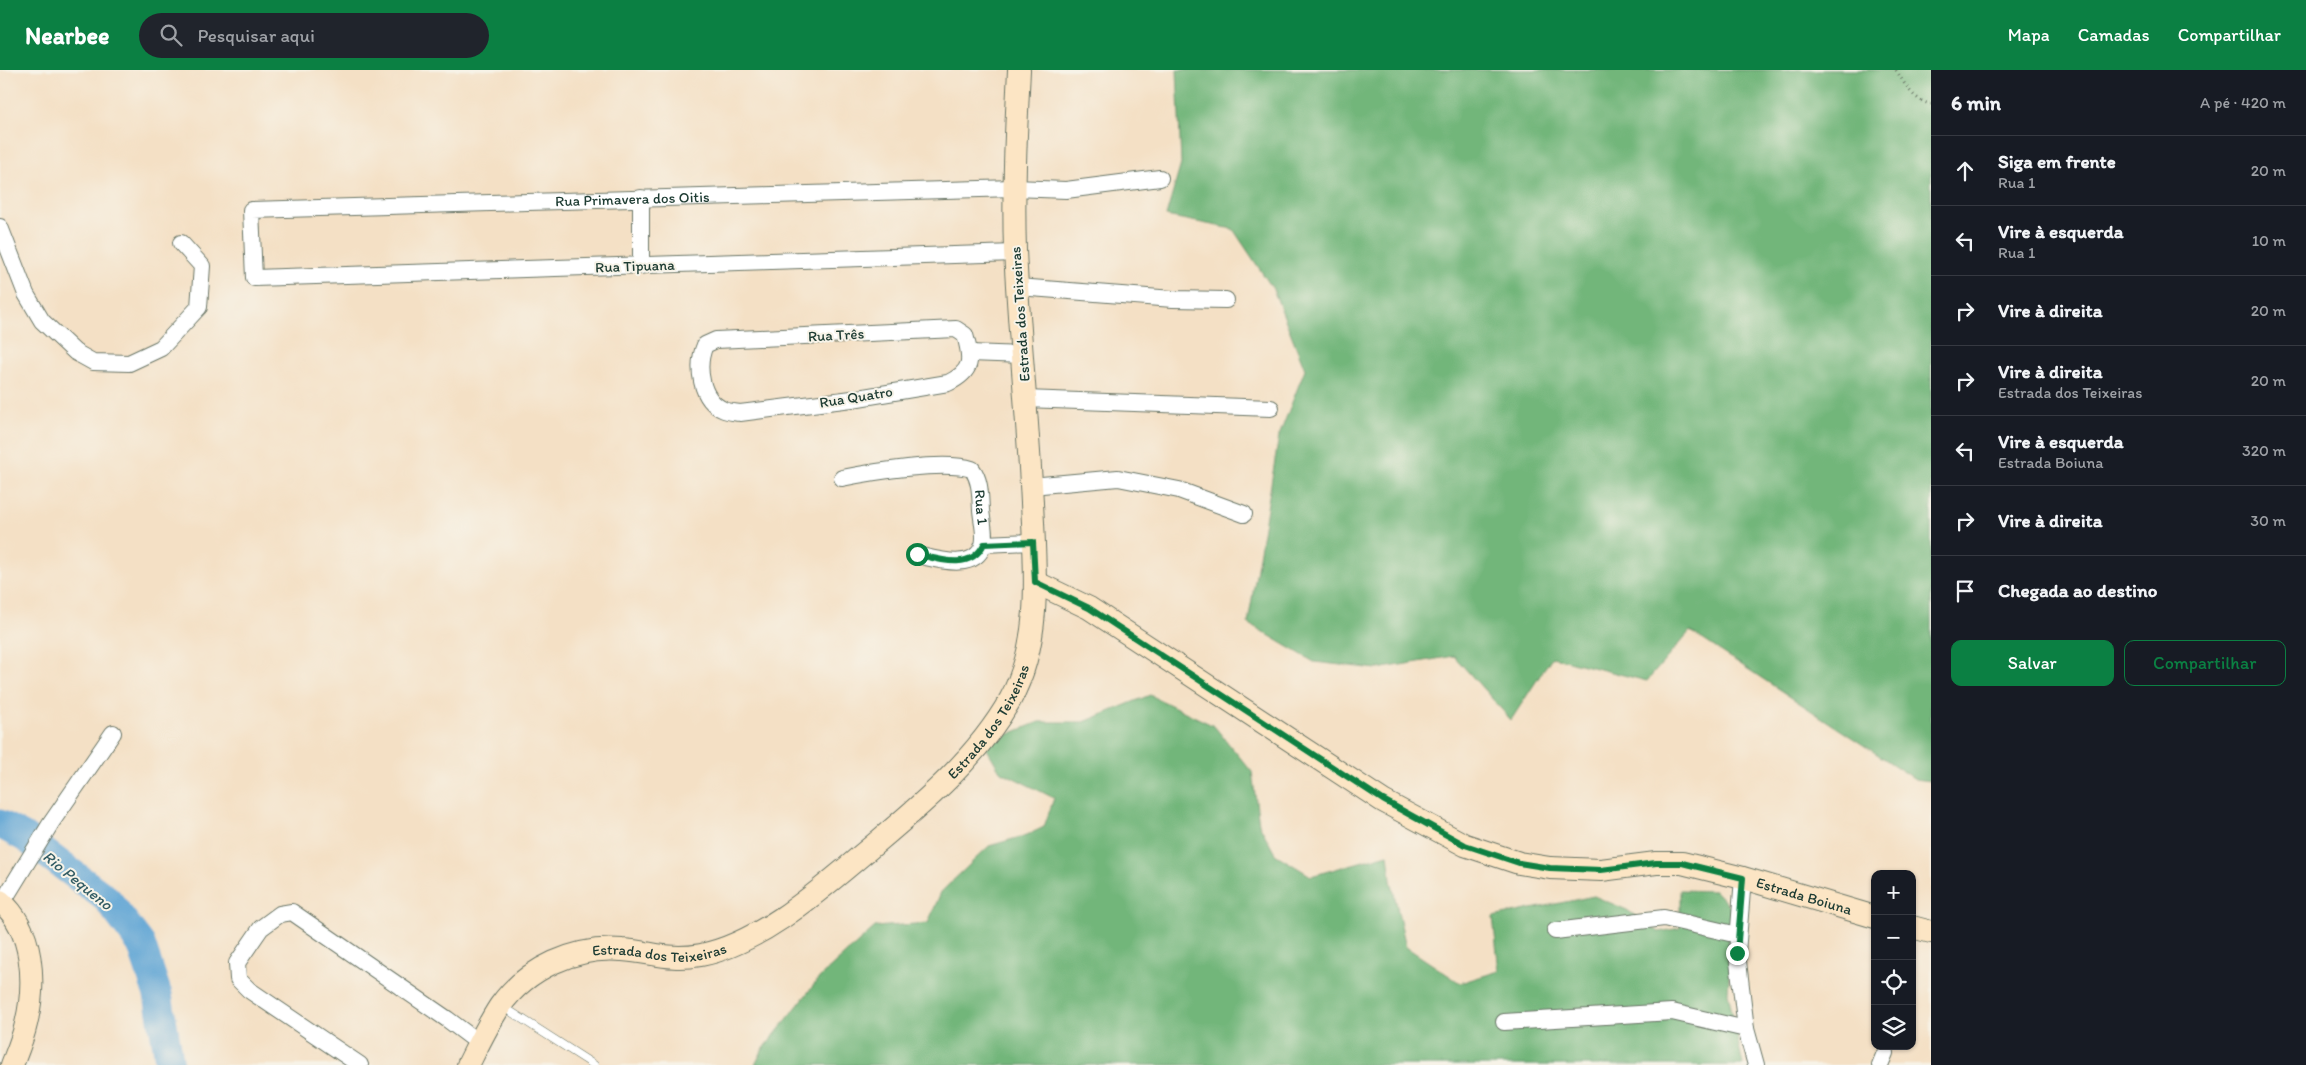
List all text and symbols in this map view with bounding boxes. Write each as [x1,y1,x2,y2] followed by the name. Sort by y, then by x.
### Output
[139,13,489,58] search box
[25,21,109,50] text: Nearbee
[157,21,185,49] icon: search
[197,24,315,47] text: Pesquisar aqui
[2008,24,2050,46] text: Mapa
[2078,24,2150,46] text: Camadas
[2178,24,2281,46] text: Compartilhar
[1951,90,2001,115] text: 6 min
[2200,93,2286,112] text: A pé · 420 m
[1998,150,2116,173] text: Siga em frente
[1951,157,1979,185] icon: ahead
[2251,161,2286,180] text: 20 m
[1998,173,2035,192] text: Rua 1
[555,188,710,210] street label: Rua Primavera dos Oitis
[1998,220,2124,243] text: Vire à esquerda
[1951,227,1979,255] icon: left
[2252,231,2286,250] text: 10 m
[1998,243,2035,262] text: Rua 1
[1006,246,1034,382] street label: Estrada dos Teixeiras
[595,256,675,276] street label: Rua Tipuana
[1951,297,1979,325] icon: right
[1998,299,2103,322] text: Vire à direita
[2251,301,2286,320] text: 20 m
[807,325,865,345] street label: Rua Três
[1998,360,2103,383] text: Vire à direita
[1951,367,1979,395] icon: right
[2251,371,2286,390] text: 20 m
[818,382,894,412] street label: Rua Quatro
[1998,383,2142,402] text: Estrada dos Teixeiras
[1998,430,2124,453] text: Vire à esquerda
[1951,437,1979,465] icon: left
[2242,441,2286,460] text: 320 m
[1998,453,2104,472] text: Estrada Boiuna
[971,489,992,526] street label: Rua 1
[1951,507,1979,535] icon: right
[1998,509,2103,532] text: Vire à direita
[2250,511,2286,530] text: 30 m
[906,543,929,566] route start
[1951,577,1979,605] icon: arrive
[1998,579,2157,602] text: Chegada ao destino
[1951,640,2114,686] button: Salvar
[2124,640,2286,686] button: Compartilhar
[944,662,1033,783] street label: Estrada dos Teixeiras
[39,847,117,915] water label: Rio Pequeno
[1871,870,1916,1050] map controls
[1871,870,1916,915] button: +
[1754,873,1854,919] street label: Estrada Boiuna
[1871,915,1916,960] button: −
[591,939,729,966] street label: Estrada dos Teixeiras
[1726,942,1749,965] route end
[1871,960,1916,1005] button: locate
[1871,1005,1916,1050] button: layers

